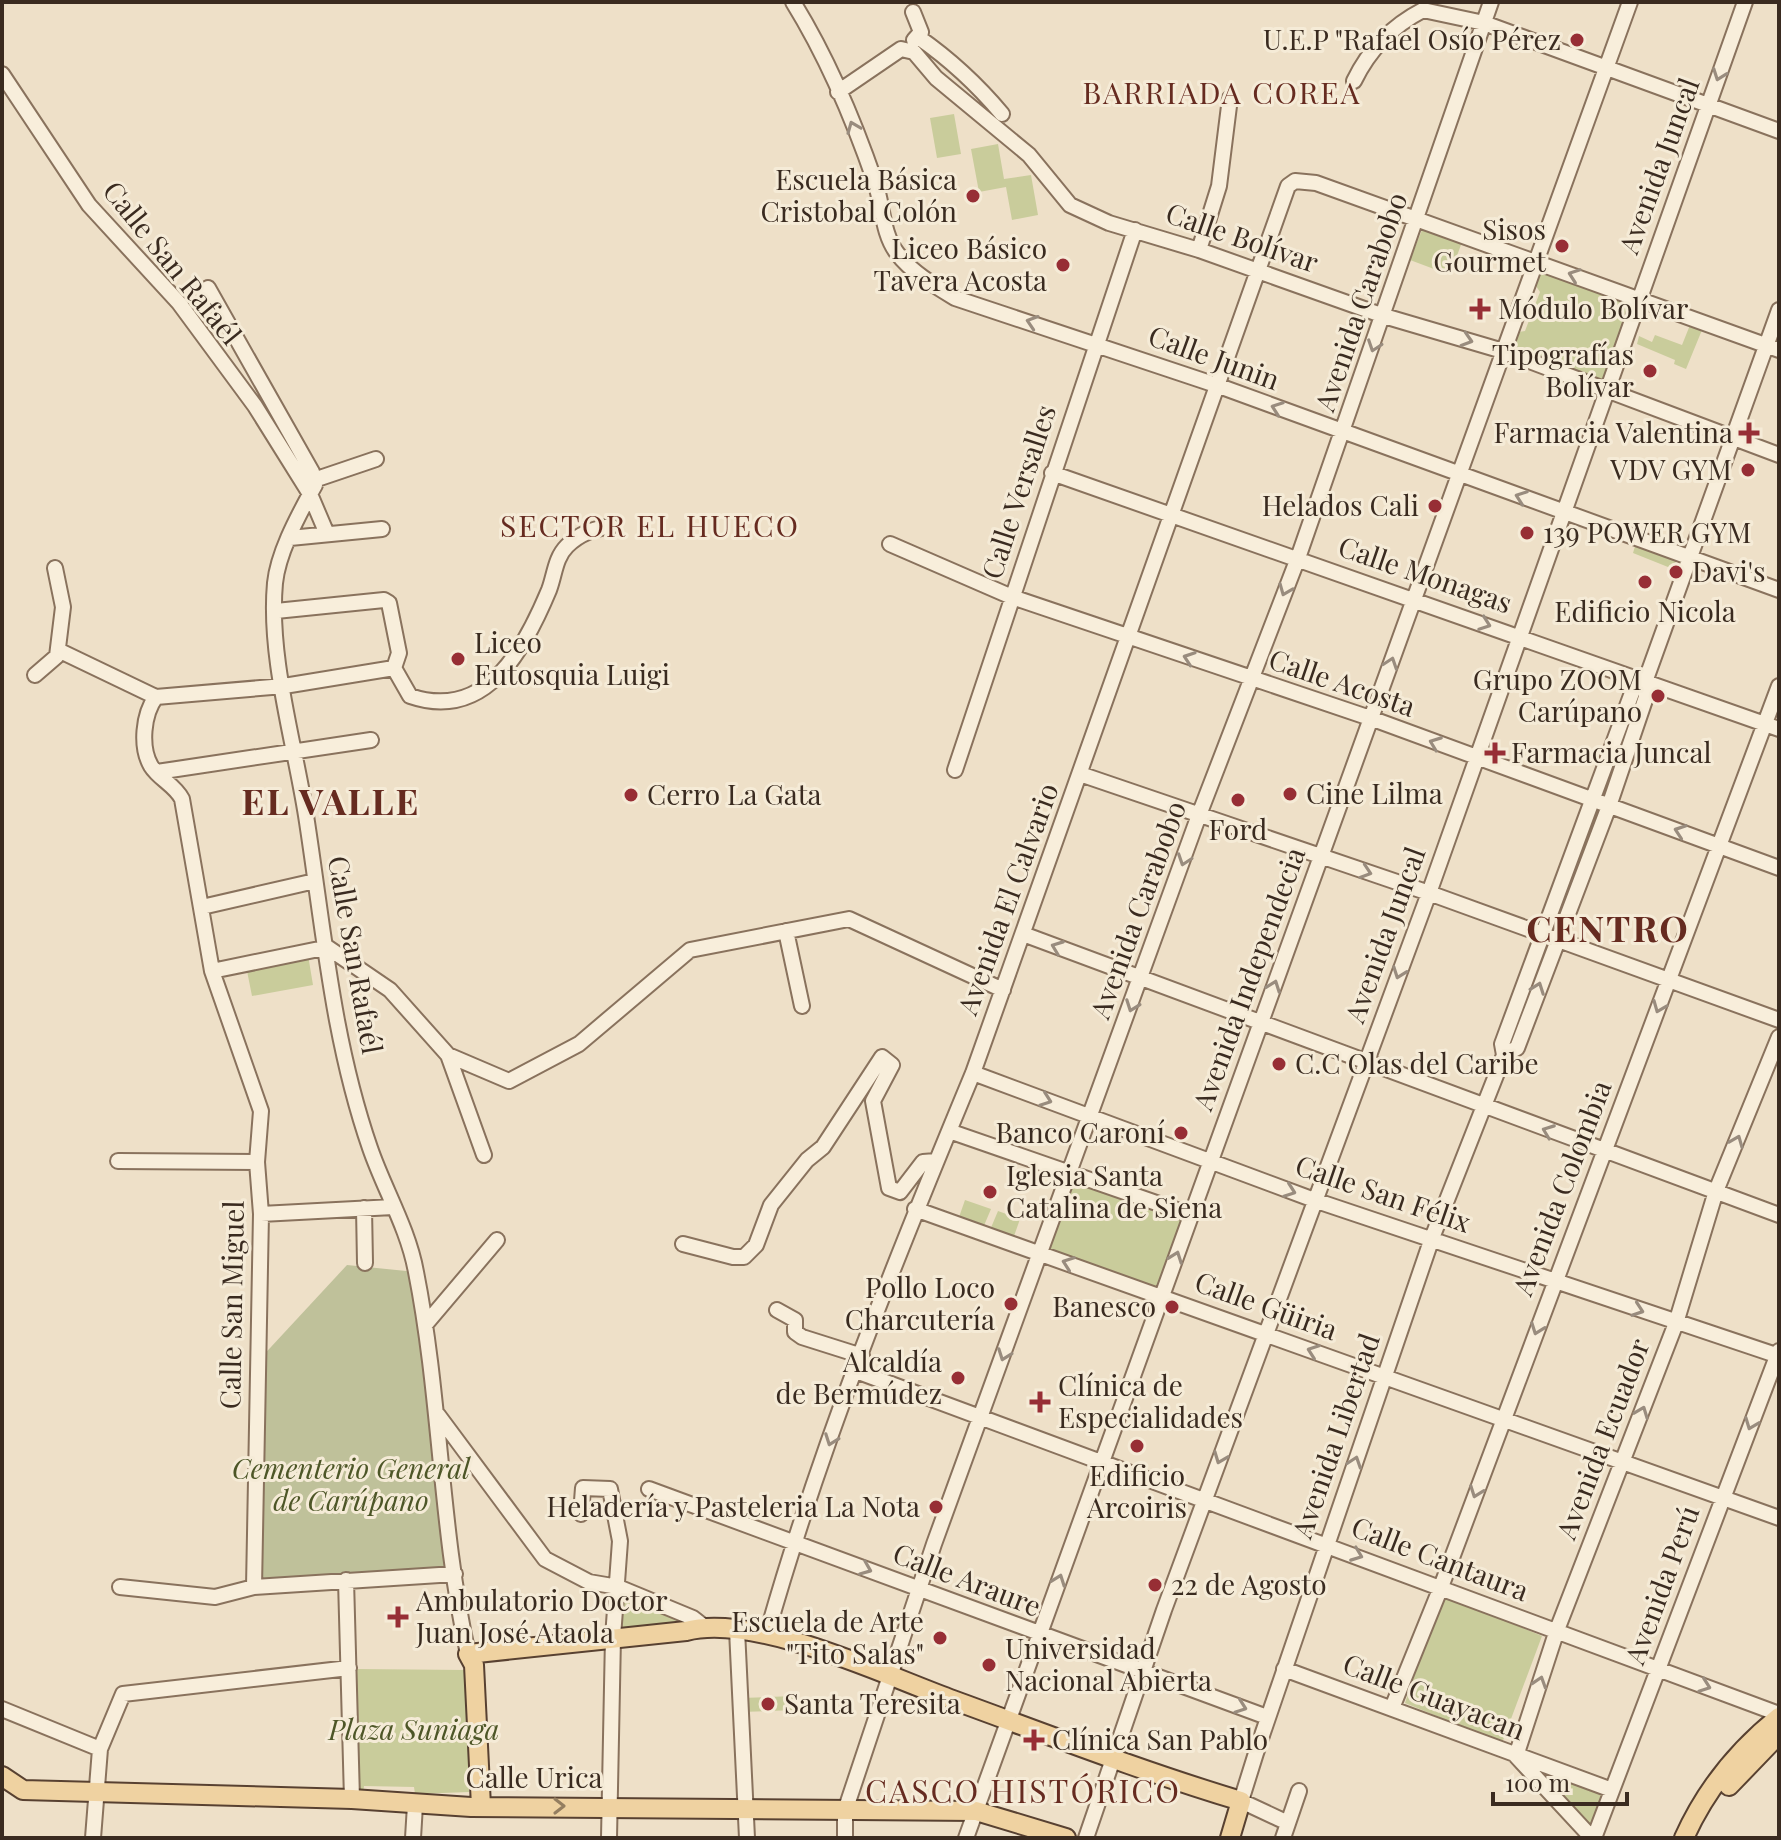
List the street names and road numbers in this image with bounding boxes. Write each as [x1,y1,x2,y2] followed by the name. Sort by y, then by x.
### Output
[1608,73,1706,259] street label: Avenida Juncal
[96,173,251,352] street label: Calle San Rafaél
[1305,187,1414,417] street label: Avenida Carabobo
[1161,193,1324,280] street label: Calle Bolívar
[1144,316,1285,397] street label: Calle Junin
[972,400,1063,583] street label: Calle Versalles
[1334,527,1517,621] street label: Calle Monagas
[1265,639,1420,724] street label: Calle Acosta
[947,778,1066,1020] street label: Avenida El Calvario
[1080,796,1193,1024] street label: Avenida Carabobo
[1182,842,1312,1116] street label: Avenida Independecia
[1334,842,1432,1028] street label: Avenida Juncal
[321,853,392,1057] street label: Calle San Rafaél
[1502,1075,1619,1301] street label: Avenida Colombia
[1291,1145,1476,1240] street label: Calle San Félix
[210,1200,251,1410] street label: Calle San Miguel
[1190,1262,1343,1347] street label: Calle Güiria
[1282,1328,1387,1544] street label: Avenida Libertad
[1546,1332,1657,1545] street label: Avenida Ecuador
[1614,1500,1706,1670] street label: Avenida Perú
[1347,1507,1534,1608] street label: Calle Cantaura
[888,1533,1047,1624] street label: Calle Araure
[1338,1644,1531,1747] street label: Calle Guayacan
[466,1758,603,1795] street label: Calle Urica

